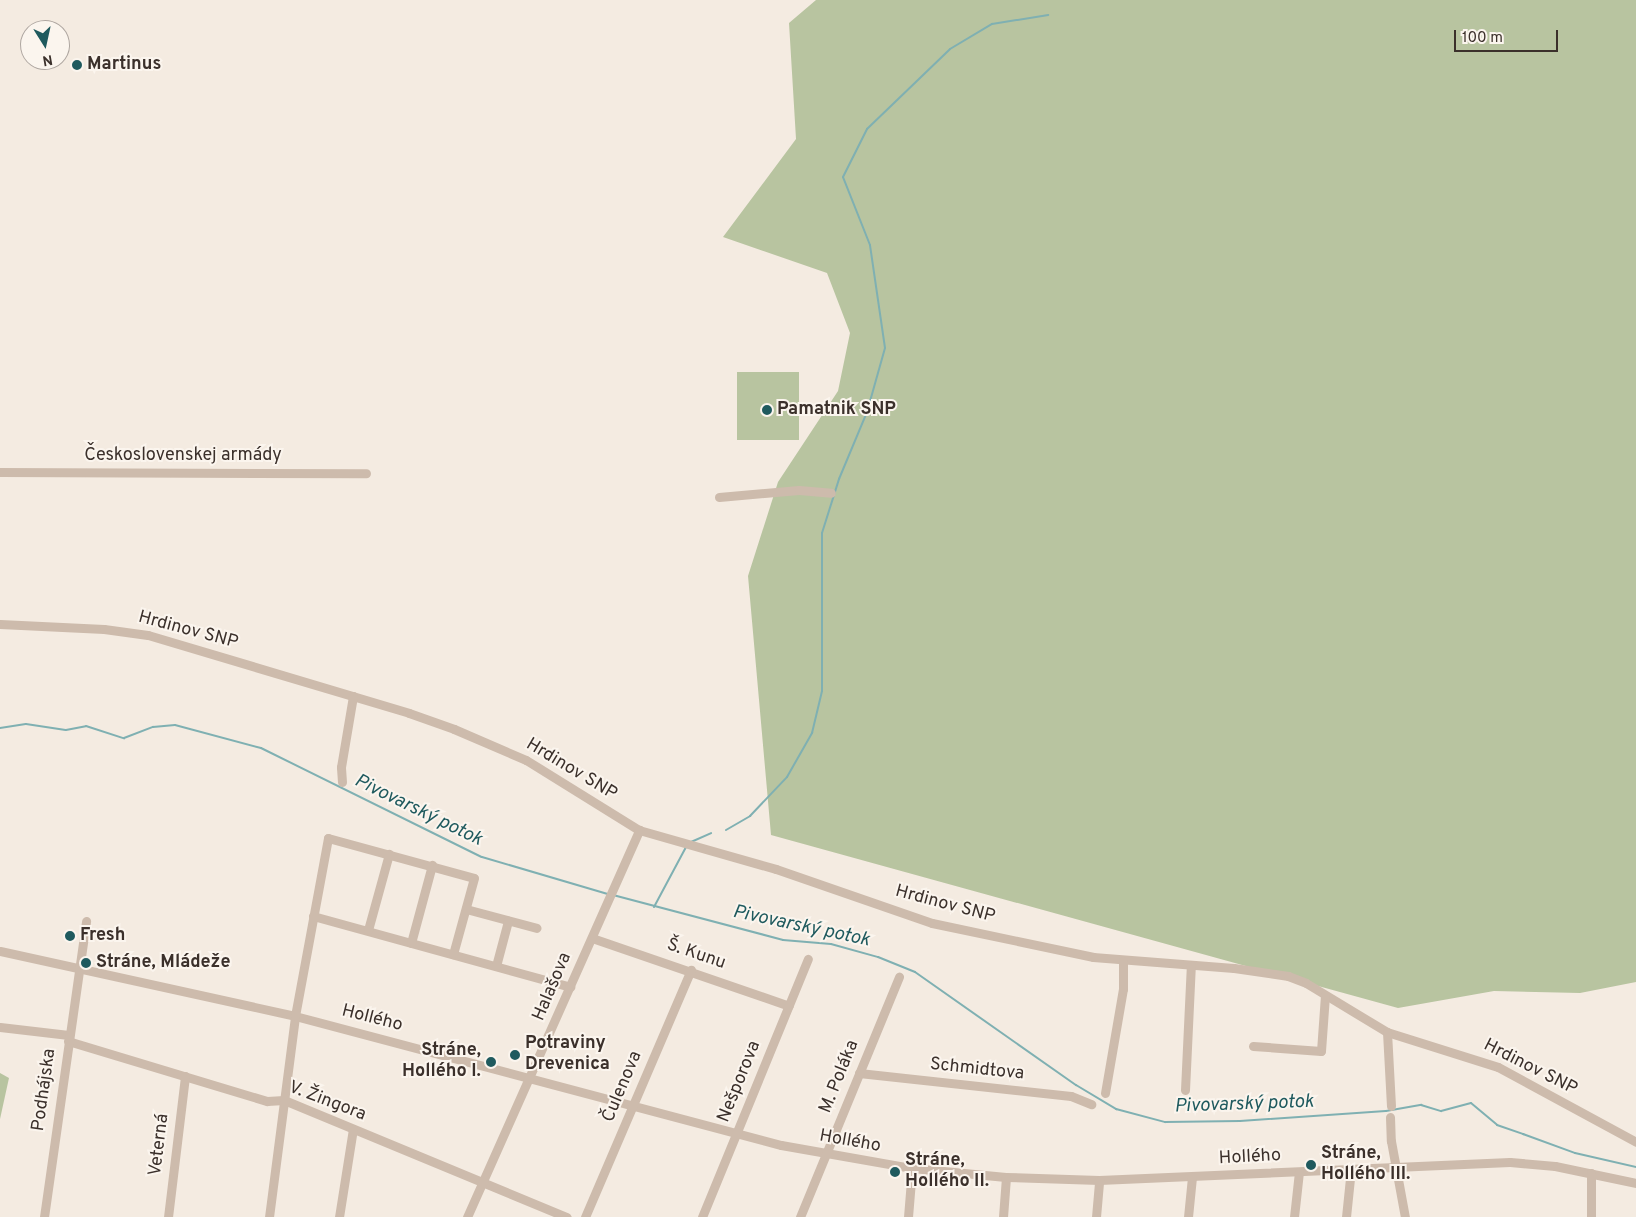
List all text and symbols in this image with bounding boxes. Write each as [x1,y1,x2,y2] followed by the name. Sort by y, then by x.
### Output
[20,20,70,70] north arrow
[1456,20,1560,52] scale bar
[1462,29,1503,48] text: 100 m
[41,50,54,69] text: N
[87,54,161,76] place label: Martinus
[71,59,83,71] marker: Martinus
[777,399,896,421] place label: Pamatnik SNP
[761,404,773,416] marker: Pamatnik SNP
[84,445,282,467] street label: Československej armády
[136,607,240,655] street label: Hrdinov SNP
[522,734,620,806] street label: Hrdinov SNP
[350,770,486,852] water label: Pivovarský potok
[893,881,997,929] street label: Hrdinov SNP
[730,901,872,953] water label: Pivovarský potok
[80,925,125,947] place label: Fresh
[64,930,76,942] marker: Fresh
[664,935,728,975] street label: Š. Kunu
[529,950,577,1024] street label: Halašova
[96,952,230,974] place label: Stráne, Mládeže
[80,957,92,969] marker: Stráne, Mládeže
[339,1001,405,1037] street label: Hollého
[525,1034,610,1076] place label: Potraviny Drevenica
[1479,1035,1581,1101] street label: Hrdinov SNP
[816,1037,864,1117] street label: M. Poláka
[714,1038,766,1126] street label: Nešporova
[402,1041,481,1084] place label: Stráne, Hollého I.
[29,1047,61,1133] street label: Podhájska
[598,1048,648,1126] street label: Čulenova
[509,1049,521,1061] marker: Potraviny Drevenica
[929,1054,1025,1086] street label: Schmidtova
[485,1056,497,1068] marker: Stráne, Hollého I.
[285,1077,369,1127] street label: V. Žingora
[1174,1091,1314,1119] water label: Pivovarský potok
[145,1113,175,1177] street label: Veterná
[817,1126,883,1158] street label: Hollého
[1321,1144,1410,1186] place label: Stráne, Hollého III.
[1218,1146,1282,1170] street label: Hollého
[905,1151,989,1194] place label: Stráne, Hollého II.
[1305,1159,1317,1171] marker: Stráne, Hollého III.
[889,1166,901,1178] marker: Stráne, Hollého II.

